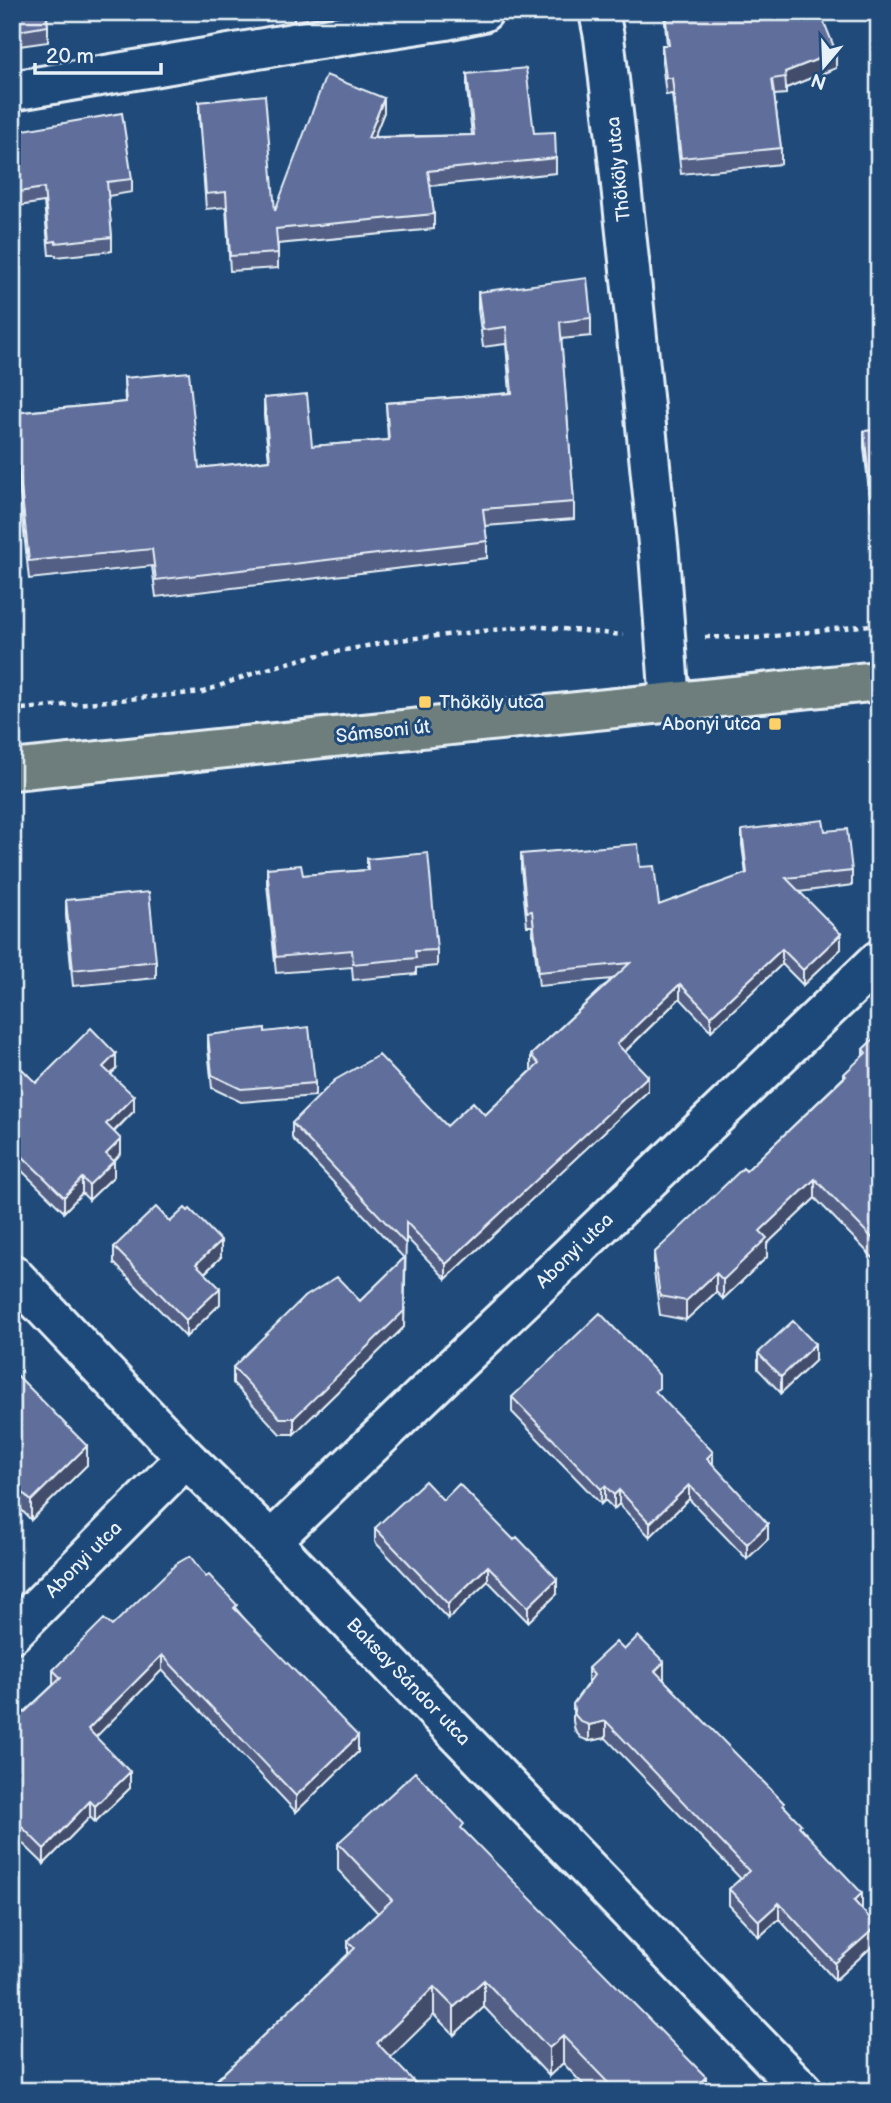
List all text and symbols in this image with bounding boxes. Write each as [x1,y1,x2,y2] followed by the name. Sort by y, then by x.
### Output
[35,32,161,76] scale bar
[790,32,860,102] north arrow
[46,44,94,69] text: 20 m
[808,67,829,94] text: N
[602,115,636,223] street label: Thököly utca
[439,691,544,714] place label: Thököly utca
[417,694,433,710] marker: Thököly utca
[662,713,761,736] place label: Abonyi utca
[335,716,431,748] street label: Sámsoni út
[767,716,783,732] marker: Abonyi utca
[532,1208,618,1294] street label: Abonyi utca
[41,1517,127,1603] street label: Abonyi utca
[341,1613,475,1751] street label: Baksay Sándor utca

